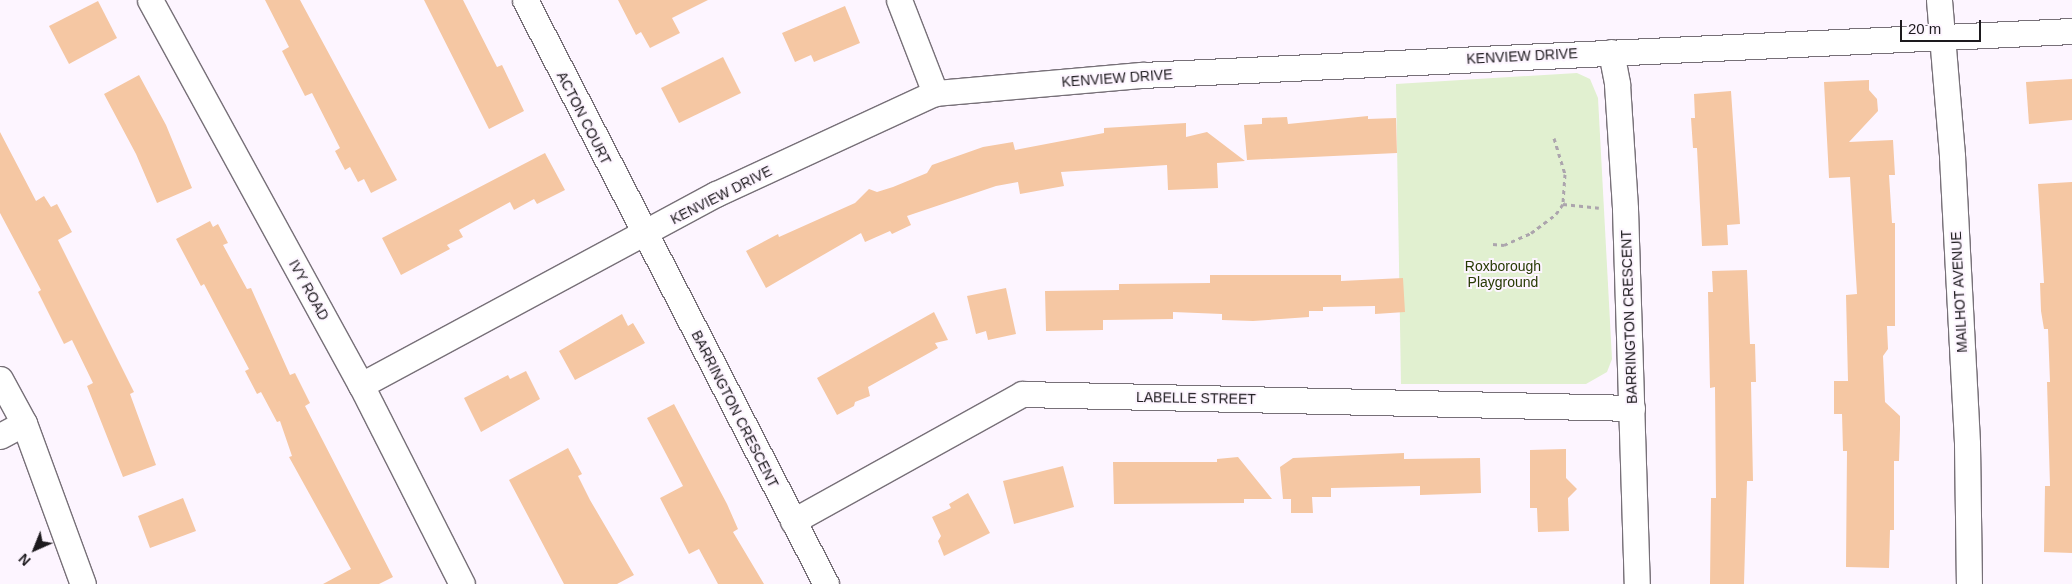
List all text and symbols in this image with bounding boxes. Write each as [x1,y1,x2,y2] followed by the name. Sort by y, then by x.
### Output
[1902,10,1983,42] scale bar
[1908,20,1941,37] text: 20 m
[1466,45,1578,67] street label: KENVIEW DRIVE
[1061,66,1173,90] street label: KENVIEW DRIVE
[553,69,615,167] street label: ACTON COURT
[668,162,774,228] street label: KENVIEW DRIVE
[1618,230,1640,404] street label: BARRINGTON CRESCENT
[1947,230,1971,354] street label: MAILHOT AVENUE
[285,257,333,323] street label: IVY ROAD
[1465,258,1541,290] park label: Roxborough Playground
[688,328,782,490] street label: BARRINGTON CRESCENT
[1136,389,1256,407] street label: LABELLE STREET
[10,524,60,574] north arrow
[15,551,34,569] text: N

